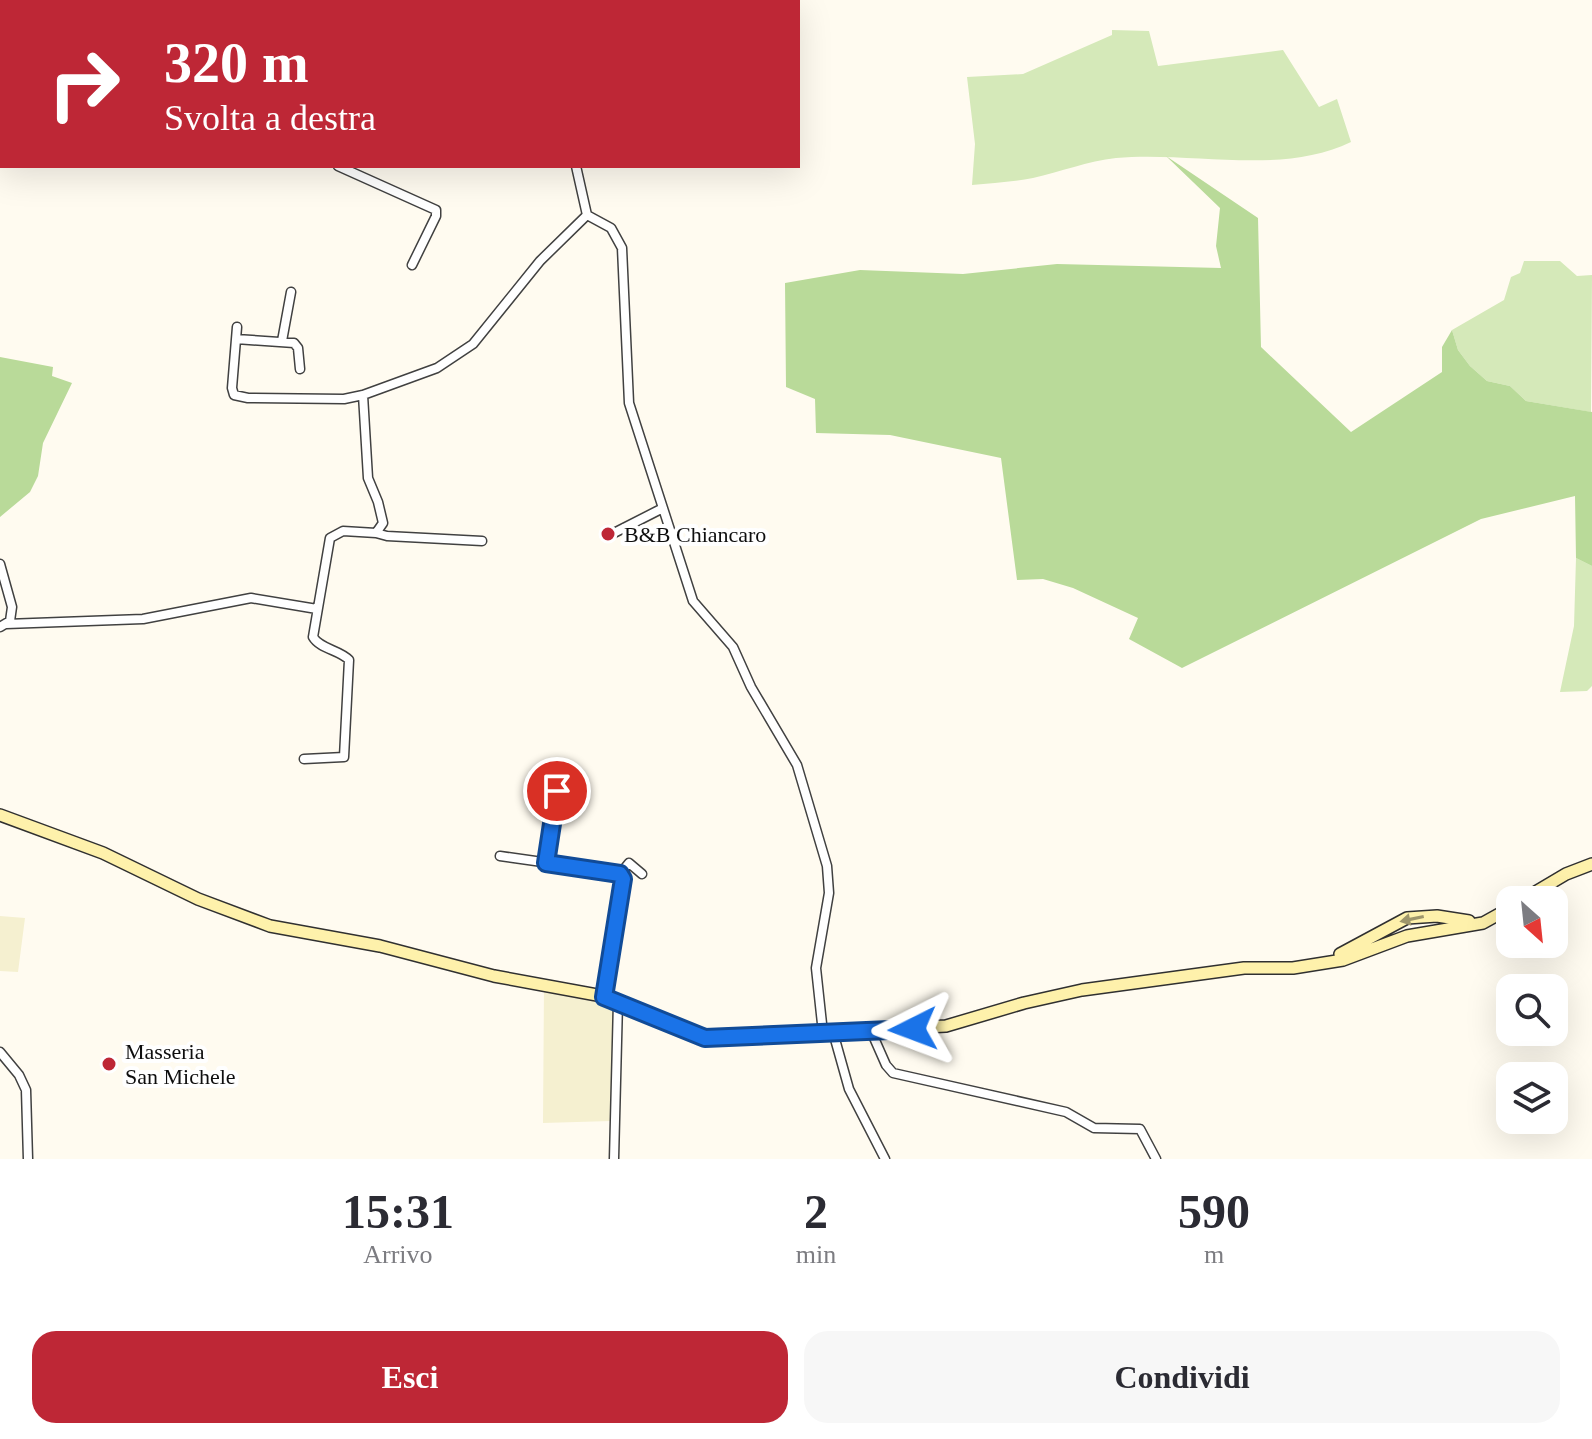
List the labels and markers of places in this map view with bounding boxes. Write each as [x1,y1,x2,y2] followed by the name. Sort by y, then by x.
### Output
[624,522,766,547] place label: B&B Chiancaro
[599,525,617,543] marker: B&B Chiancaro
[523,757,591,825] pin
[125,1039,236,1089] place label: Masseria San Michele
[100,1055,118,1073] marker: Masseria San Michele

